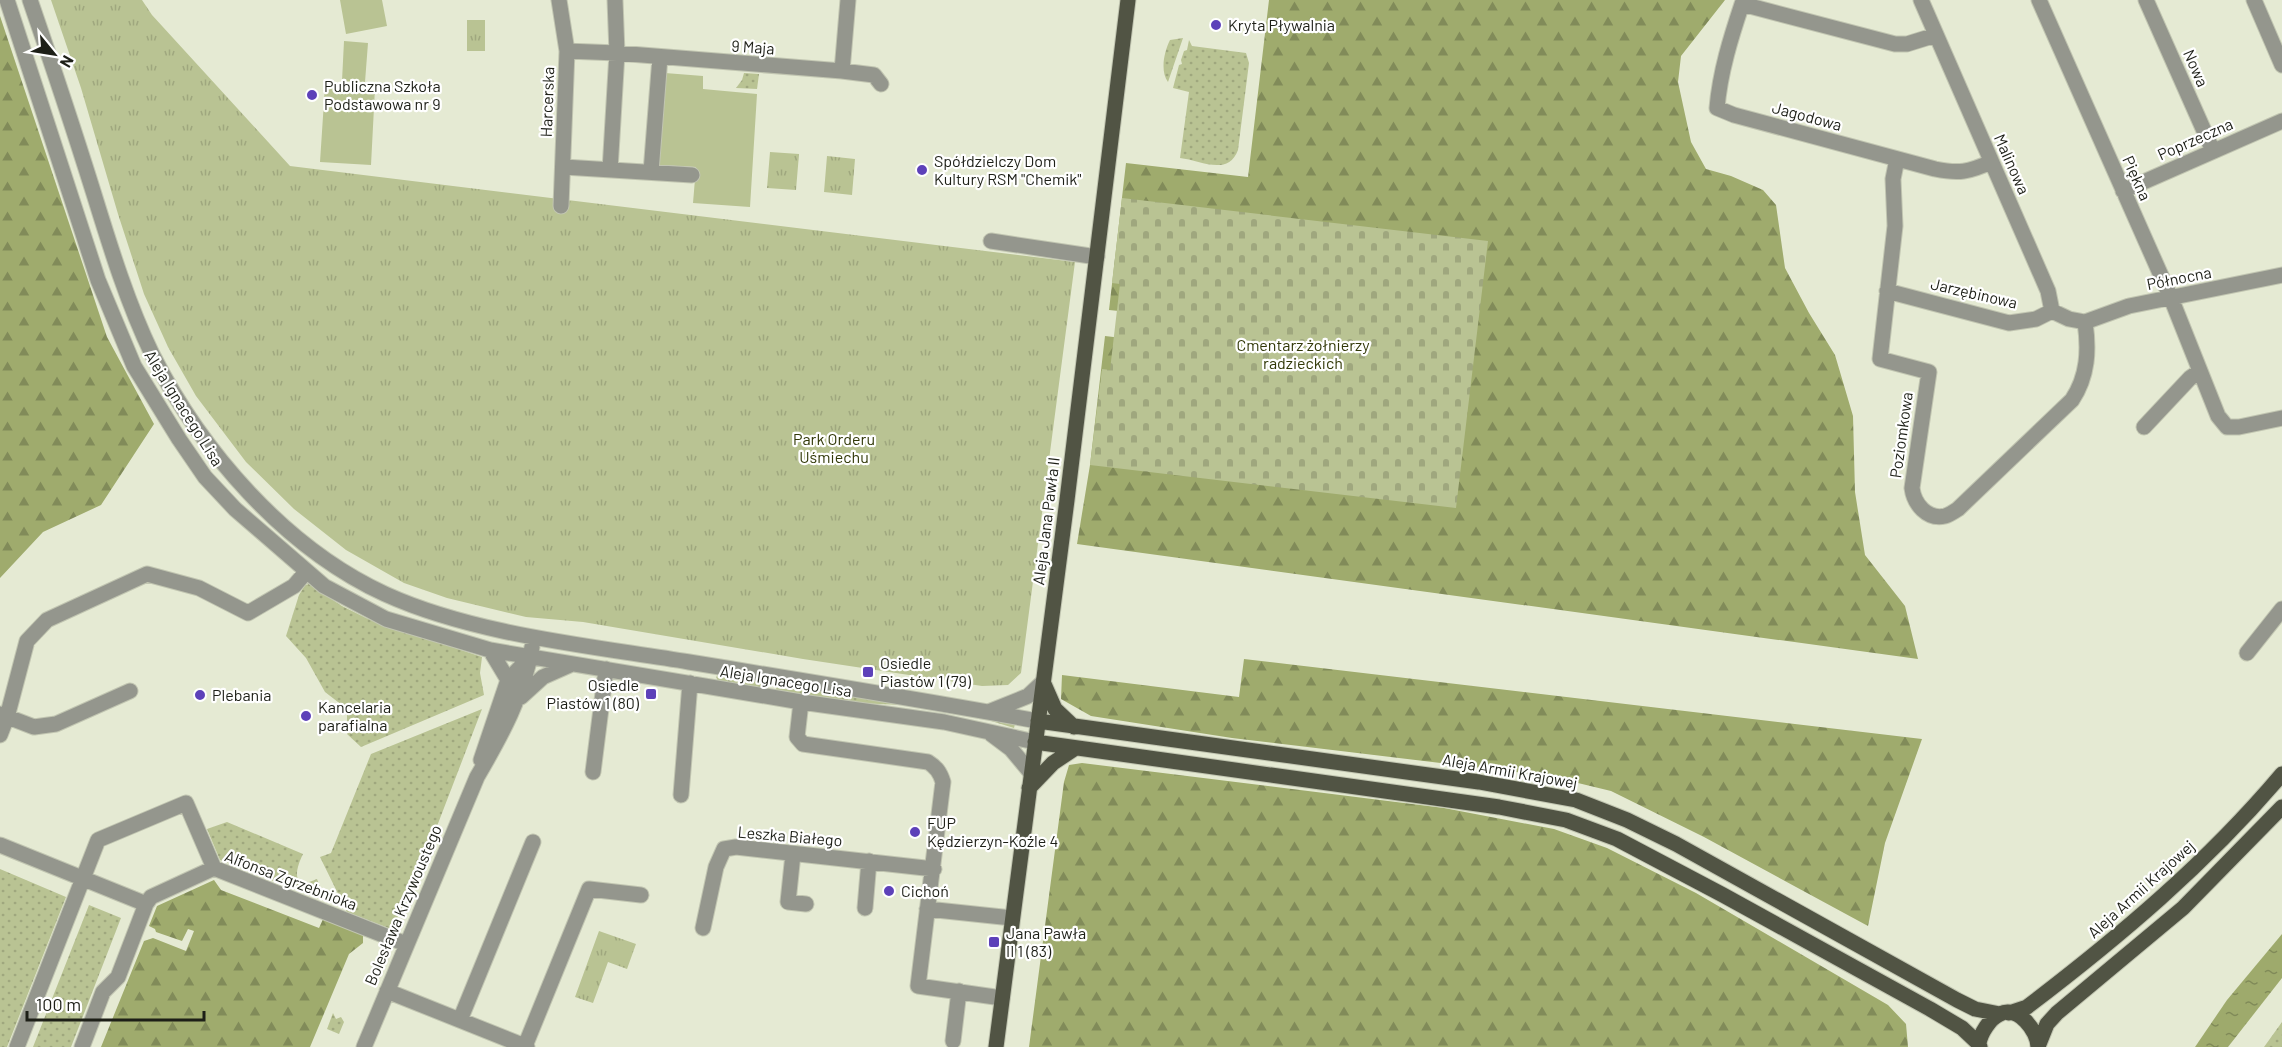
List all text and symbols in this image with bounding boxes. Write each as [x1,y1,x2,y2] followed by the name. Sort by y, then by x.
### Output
[1228,15,1335,34] place label: Kryta Pływalnia
[1209,18,1223,32] marker: Kryta Pływalnia
[24,24,84,84] north arrow
[731,36,775,57] street label: 9 Maja
[2180,46,2213,89] street label: Nowa
[57,52,78,71] text: N
[536,66,557,138] street label: Harcerska
[324,76,441,113] place label: Publiczna Szkoła Podstawowa nr 9
[305,88,319,102] marker: Publiczna Szkoła Podstawowa nr 9
[1770,97,1844,134] street label: Jagodowa
[2154,113,2235,164] street label: Poprzeczna
[1991,131,2034,197] street label: Malinowa
[934,151,1082,188] place label: Spółdzielczy Dom Kultury RSM "Chemik"
[2119,153,2156,203] street label: Piękna
[915,163,929,177] marker: Spółdzielczy Dom Kultury RSM "Chemik"
[2145,262,2213,293] street label: Północna
[1929,273,2019,312] street label: Jarzębinowa
[1236,335,1370,372] park label: Cmentarz żołnierzy radzieckich
[141,346,228,469] street label: Aleja Ignacego Lisa
[1885,391,1916,479] street label: Poziomkowa
[793,429,875,466] park label: Park Orderu Uśmiechu
[1028,456,1063,586] street label: Aleja Jana Pawła II
[880,653,972,690] place label: Osiedle Piastów 1 (79)
[719,661,853,700] street label: Aleja Ignacego Lisa
[861,665,875,679] marker: Osiedle Piastów 1 (79)
[546,675,640,712] place label: Osiedle Piastów 1 (80)
[212,685,271,704] place label: Plebania
[644,687,658,701] marker: Osiedle Piastów 1 (80)
[193,688,207,702] marker: Plebania
[318,697,391,734] place label: Kancelaria parafialna
[299,709,313,723] marker: Kancelaria parafialna
[1441,749,1579,792] street label: Aleja Armii Krajowej
[927,813,1058,850] place label: FUP Kędzierzyn-Koźle 4
[737,821,843,850] street label: Leszka Białego
[360,822,445,988] street label: Bolesława Krzywoustego
[908,825,922,839] marker: FUP Kędzierzyn-Koźle 4
[2083,836,2198,942] street label: Aleja Armii Krajowej
[223,846,360,913] street label: Alfonsa Zgrzebnioka
[901,881,949,900] place label: Cichoń
[882,884,896,898] marker: Cichoń
[1006,923,1086,960] place label: Jana Pawła II 1 (83)
[987,935,1001,949] marker: Jana Pawła II 1 (83)
[27,984,204,1022] scale bar
[36,993,81,1015] text: 100 m

